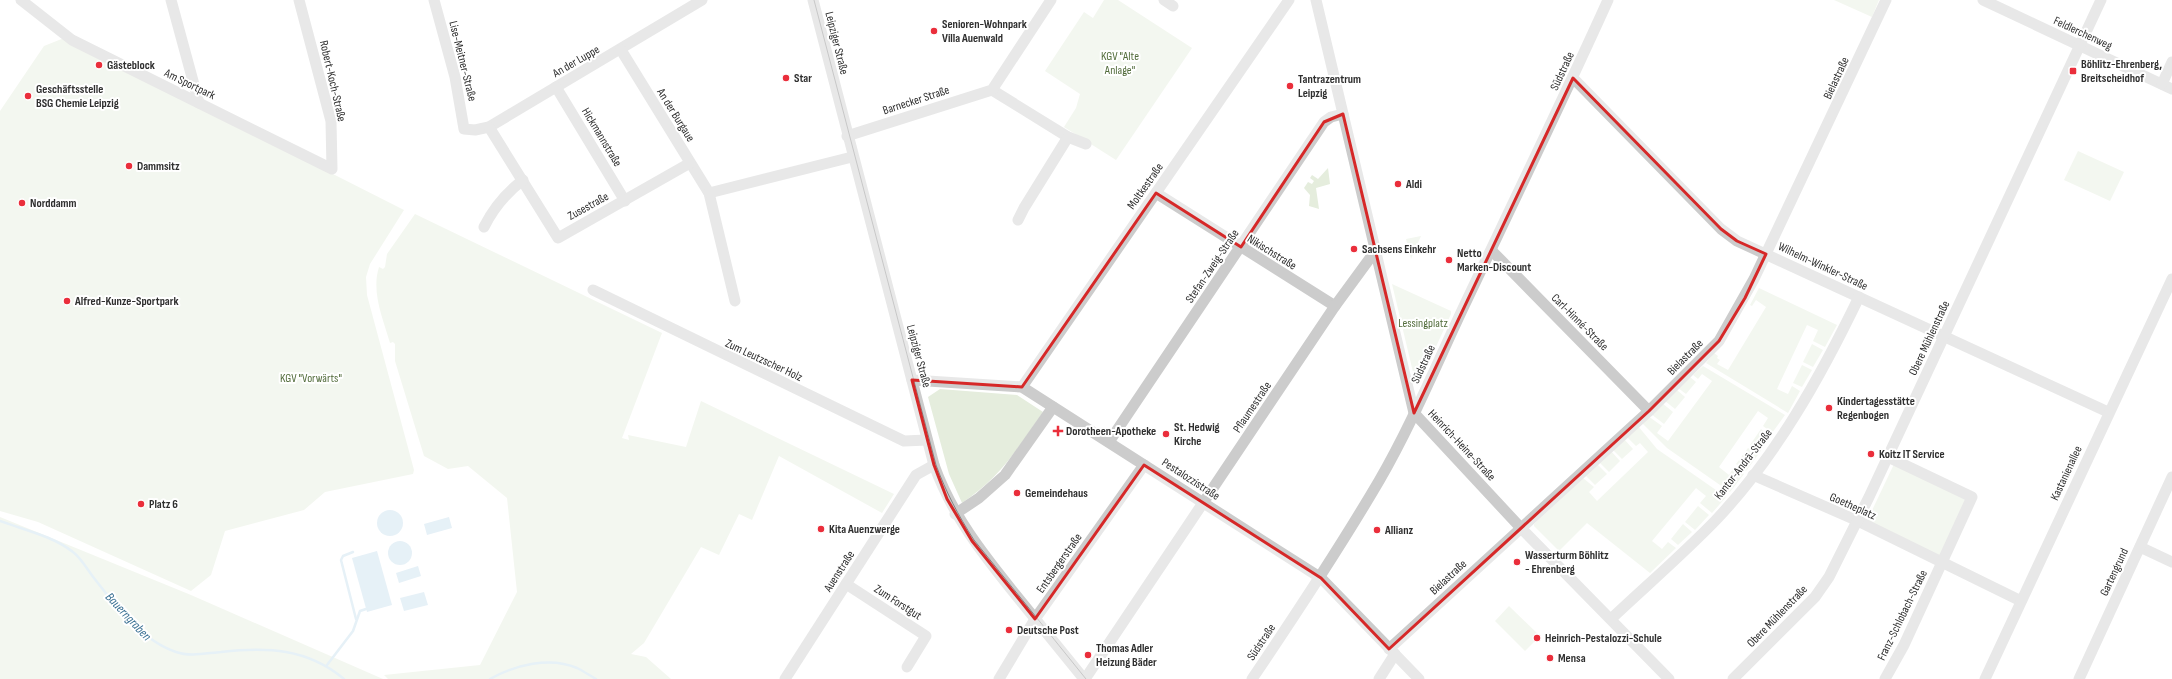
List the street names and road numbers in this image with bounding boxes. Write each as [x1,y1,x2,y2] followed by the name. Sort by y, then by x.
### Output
[821,10,852,76] street label: Leipziger Straße
[2051,13,2115,54] street label: Feldlerchenweg
[445,19,480,103] street label: Lise-Meitner-Straße
[316,39,349,123] street label: Robert-Koch-Straße
[549,42,603,81] street label: An der Luppe
[1547,49,1578,93] street label: Südstraße
[1820,55,1853,102] street label: Bielastraße
[161,65,218,103] street label: Am Sportpark
[881,83,952,118] street label: Barnecker Straße
[653,85,698,145] street label: An der Burgaue
[578,105,625,170] street label: Hickmannstraße
[1124,160,1167,212] street label: Moltkestraße
[565,189,612,224] street label: Zusestraße
[1182,226,1243,306] street label: Stefan-Zweig-Straße
[1244,231,1299,273] street label: Nikischstraße
[1776,239,1870,294] street label: Wilhelm-Winkler-Straße
[1548,291,1611,354] street label: Carl-Hinné-Straße
[1906,298,1953,378] street label: Obere Mühlenstraße
[903,323,934,389] street label: Leipziger Straße
[723,336,806,385] street label: Zum Leutzscher Holz
[1664,336,1707,379] street label: Bielastraße
[1408,342,1439,386] street label: Südstraße
[1230,379,1275,436] street label: Pflaumestraße
[1425,406,1499,484] street label: Heinrich-Heine-Straße
[1711,426,1776,503] street label: Kantor-Andrä-Straße
[2047,443,2086,503] street label: Kastanienallee
[1159,455,1223,504] street label: Pestalozzistraße
[1827,490,1879,524] street label: Goetheplatz
[1033,530,1086,596] street label: Entsbergerstraße
[2097,546,2132,599] street label: Gartengrund
[820,548,858,595] street label: Auenstraße
[1427,556,1470,598] street label: Bielastraße
[1874,567,1931,663] street label: Franz-Schlobach-Straße
[871,582,925,623] street label: Zum Forstgut
[1744,582,1811,651] street label: Obere Mühlenstraße
[1244,621,1279,663] street label: Südstraße

